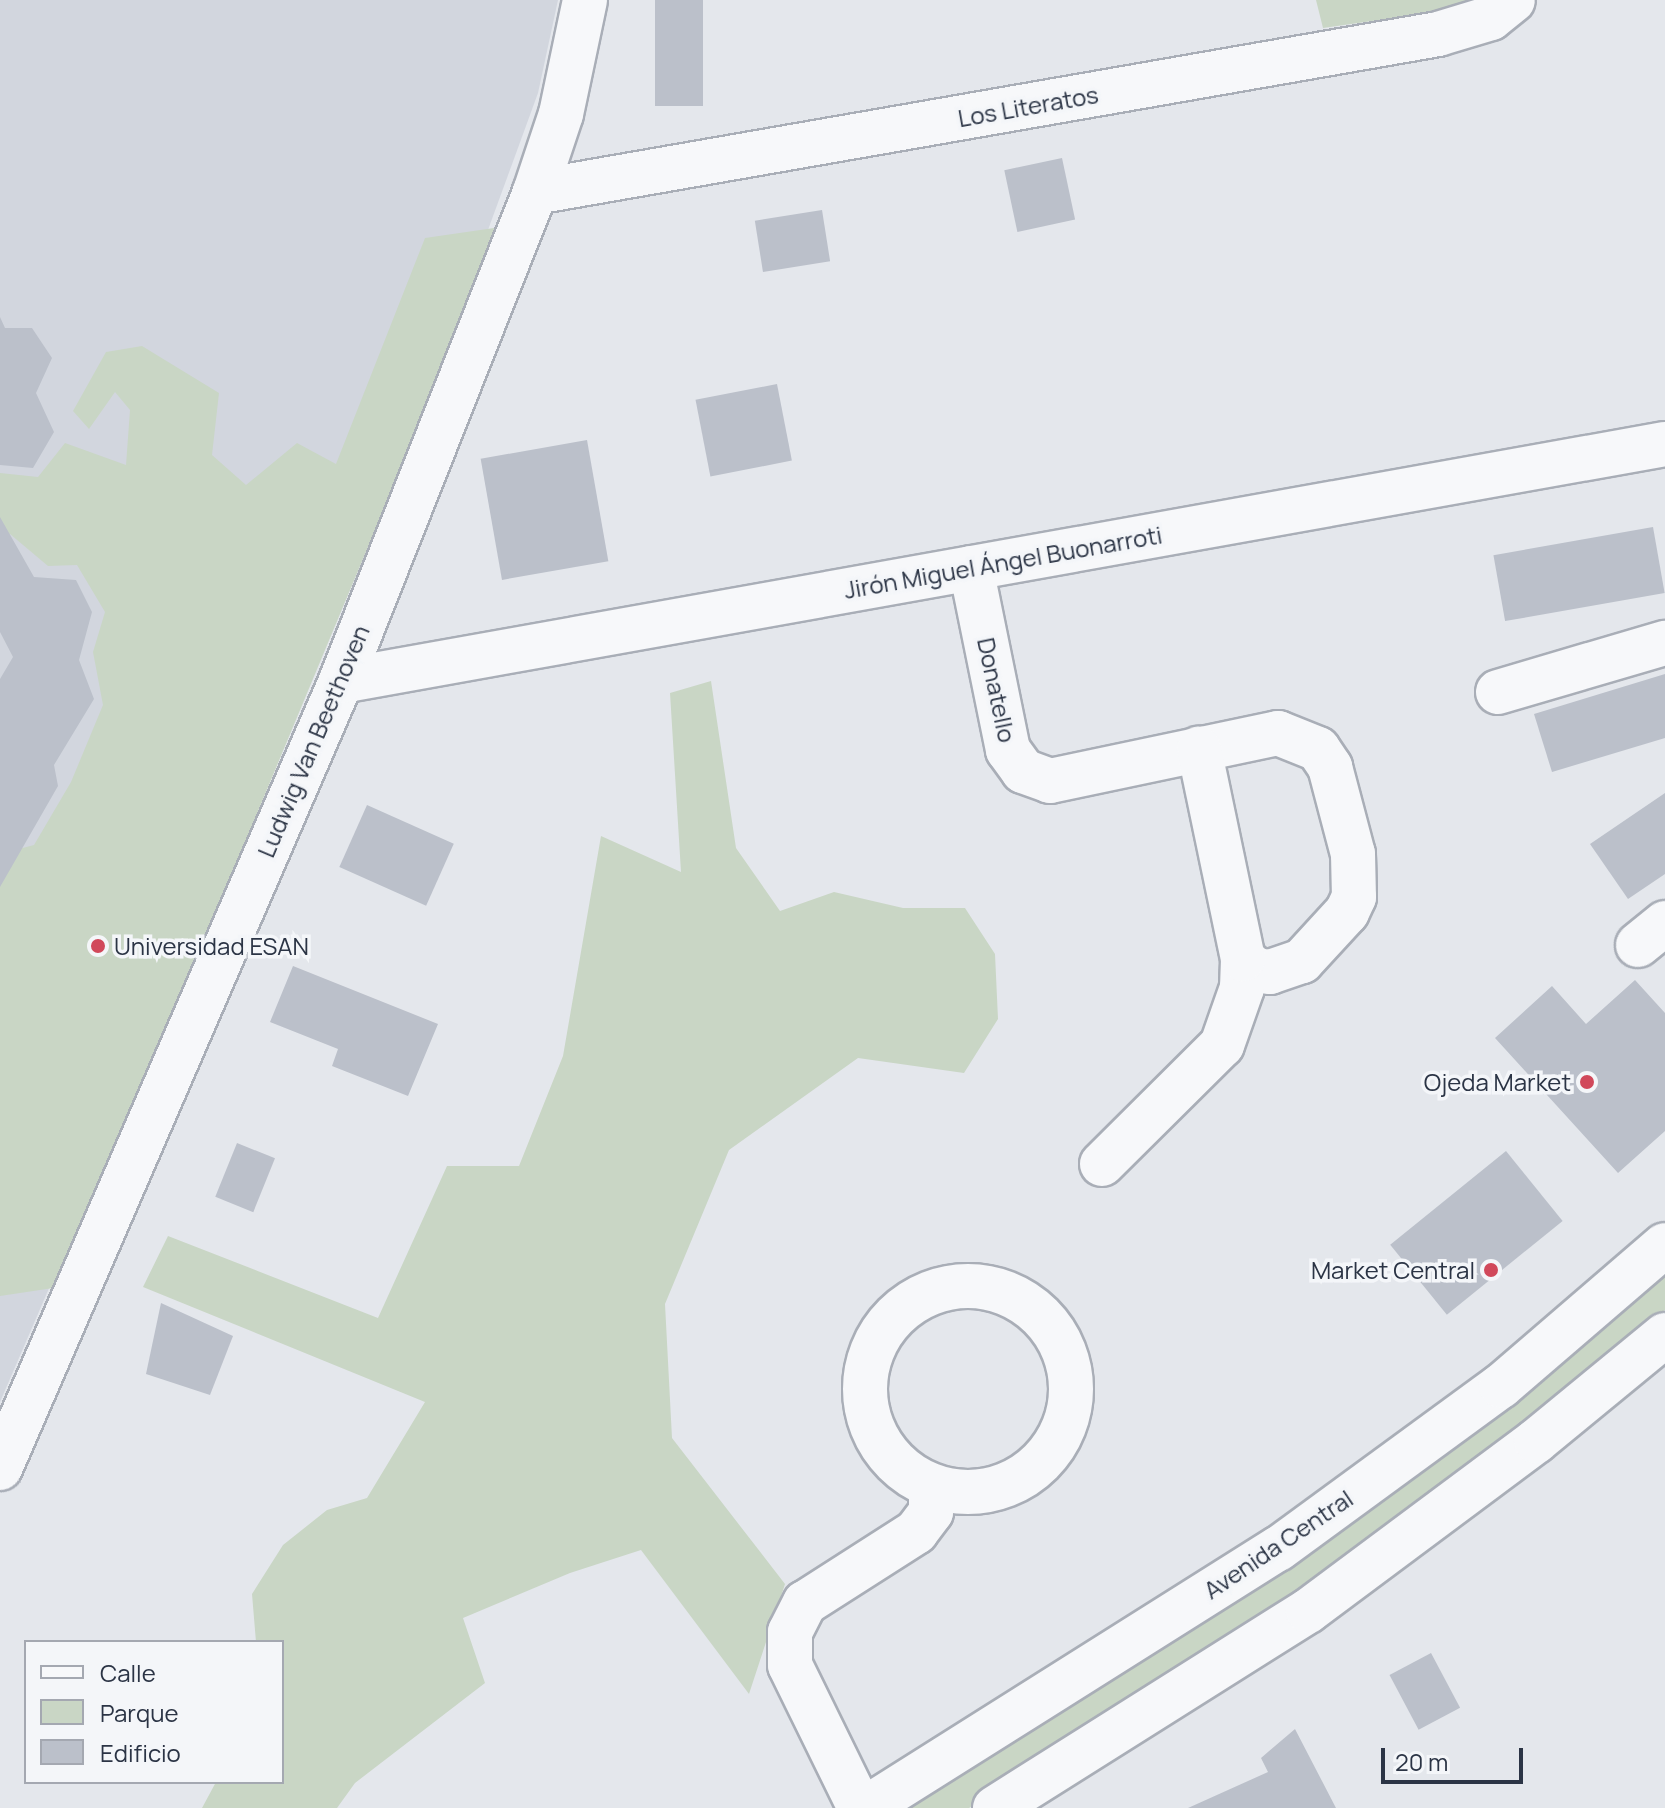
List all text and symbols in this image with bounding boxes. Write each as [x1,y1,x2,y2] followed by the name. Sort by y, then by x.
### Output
[956,79,1100,133] street label: Los Literatos
[842,520,1164,604] street label: Jirón Miguel Ángel Buonarroti
[251,621,375,861] street label: Ludwig Van Beethoven
[972,635,1022,745] street label: Donatello
[114,932,309,960] place label: Universidad ESAN
[89,937,107,955] marker: Universidad ESAN
[1424,1068,1571,1096] place label: Ojeda Market
[1578,1073,1596,1091] marker: Ojeda Market
[1311,1256,1475,1284] place label: Market Central
[1482,1261,1500,1279] marker: Market Central
[1198,1484,1358,1604] street label: Avenida Central
[24,1640,284,1784] legend
[100,1656,156,1689] text: Calle
[100,1696,178,1729] text: Parque
[1385,1732,1527,1782] scale bar
[100,1736,181,1769] text: Edificio
[1395,1745,1448,1778] text: 20 m

